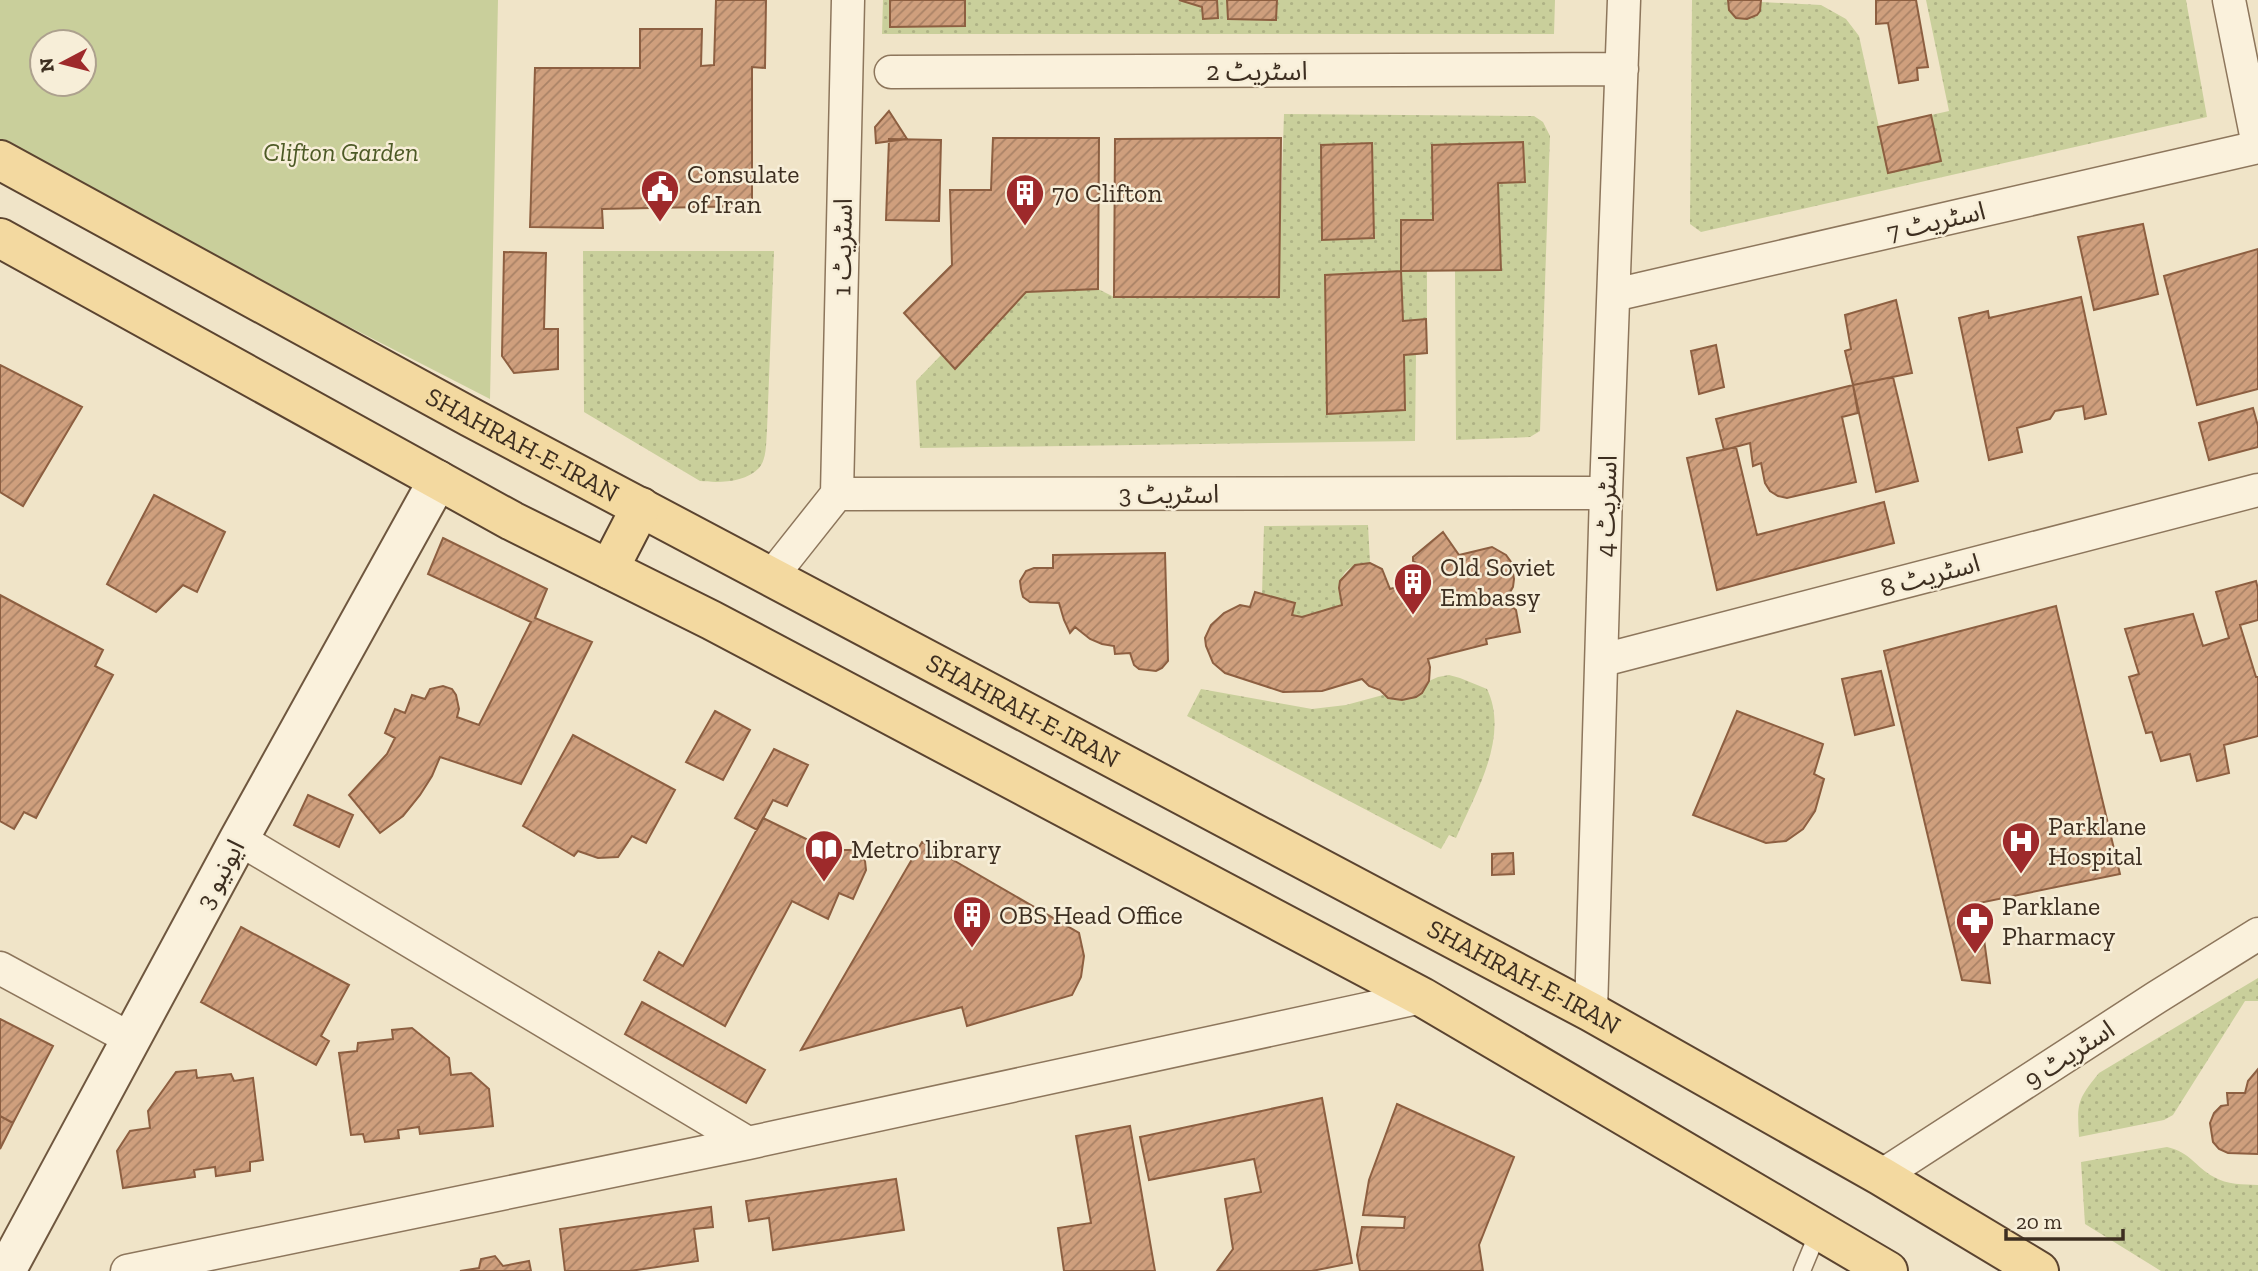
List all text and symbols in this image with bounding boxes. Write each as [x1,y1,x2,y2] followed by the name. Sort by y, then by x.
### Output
[28,28,98,98] north arrow
[1206,55,1308,87] street label: اسٹریٹ 2
[34,56,59,74] text: N
[263,136,419,168] park label: Clifton Garden
[687,158,799,220] place label: Consulate of Iran
[639,168,681,223] public building icon: Consulate of Iran
[1004,172,1046,227] building icon: 70 Clifton
[1052,177,1162,209] place label: 70 Clifton
[1884,194,1988,248] street label: اسٹریٹ 7
[825,198,859,296] street label: اسٹریٹ 1
[420,380,625,509] street label: SHAHRAH-E-IRAN
[1588,455,1624,557] street label: اسٹریٹ 4
[1119,478,1219,510] street label: اسٹریٹ 3
[1877,546,1983,604] street label: اسٹریٹ 8
[1440,551,1555,613] place label: Old Soviet Embassy
[1392,561,1434,616] building icon: Old Soviet Embassy
[921,646,1125,775] street label: SHAHRAH-E-IRAN
[2048,810,2146,872] place label: Parklane Hospital
[2000,820,2042,875] hospital icon: Parklane Hospital
[803,828,845,883] library icon: Metro library
[851,833,1002,865] place label: Metro library
[189,834,251,914] street label: ایونیو 3
[2002,890,2116,952] place label: Parklane Pharmacy
[951,894,993,949] building icon: OBS Head Office
[999,899,1183,931] place label: OBS Head Office
[1954,900,1996,955] pharmacy icon: Parklane Pharmacy
[1422,912,1626,1041] street label: SHAHRAH-E-IRAN
[2018,1013,2120,1095] street label: اسٹریٹ 9
[2006,1198,2123,1242] scale bar
[2016,1209,2062,1234] text: 20 m

